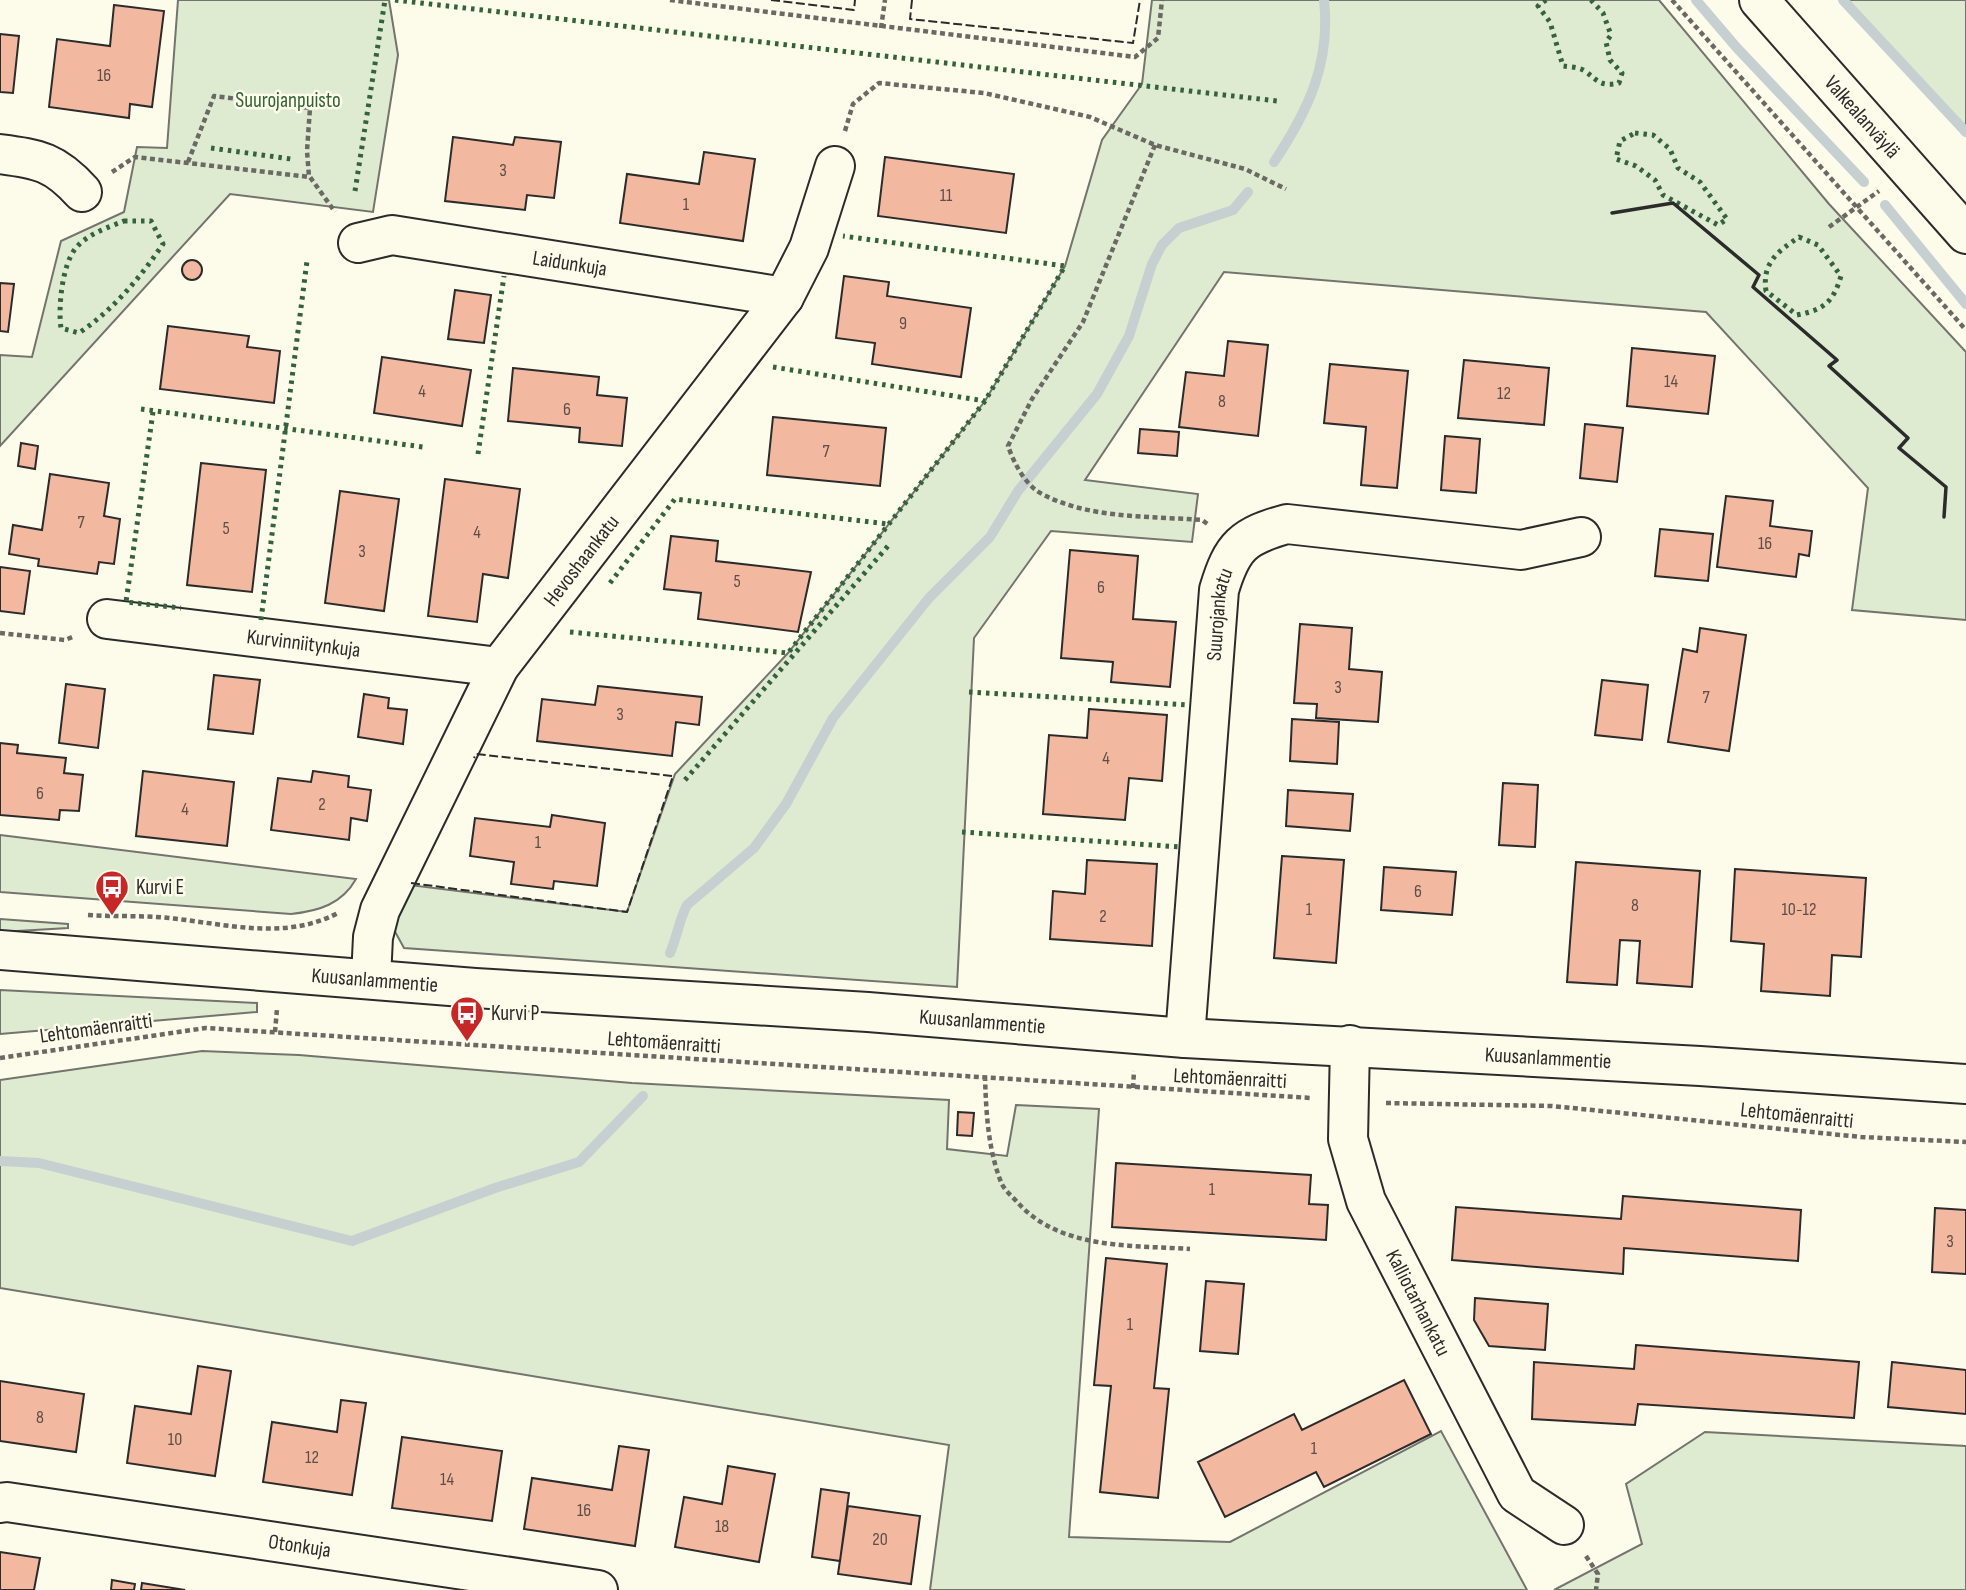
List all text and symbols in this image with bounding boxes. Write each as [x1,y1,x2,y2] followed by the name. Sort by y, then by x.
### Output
[97,65,111,86] house number: 16
[1819,71,1905,164] street label: Valkealanväylä
[235,88,341,113] park label: Suurojanpuisto
[499,160,507,181] house number: 3
[940,185,953,206] house number: 11
[683,194,690,215] house number: 1
[531,245,609,282] street label: Laidunkuja
[899,313,907,334] house number: 9
[1664,371,1678,392] house number: 14
[418,381,426,402] house number: 4
[1497,383,1511,404] house number: 12
[1218,391,1226,412] house number: 8
[563,399,571,420] house number: 6
[822,441,830,462] house number: 7
[538,510,625,611] street label: Hevoshaankatu
[77,512,85,533] house number: 7
[222,518,230,539] house number: 5
[473,522,481,543] house number: 4
[1758,533,1772,554] house number: 16
[358,541,366,562] house number: 3
[1202,565,1238,662] street label: Suurojankatu
[733,571,741,592] house number: 5
[1097,577,1105,598] house number: 6
[245,624,362,663] street label: Kurvinniitynkuja
[1334,677,1342,698] house number: 3
[1702,687,1710,708] house number: 7
[616,704,624,725] house number: 3
[1102,748,1110,769] house number: 4
[36,783,44,804] house number: 6
[318,794,326,815] house number: 2
[181,799,189,820] house number: 4
[535,832,542,853] house number: 1
[93,868,131,917] bus stop icon: Kurvi E
[136,875,184,900] place label: Kurvi E
[1414,881,1422,902] house number: 6
[1631,895,1639,916] house number: 8
[1306,899,1313,920] house number: 1
[1782,899,1816,920] house number: 10-12
[1099,906,1107,927] house number: 2
[311,963,439,998] street label: Kuusanlammentie
[448,994,486,1043] bus stop icon: Kurvi P
[491,1001,540,1026] place label: Kurvi P
[918,1004,1046,1040] street label: Kuusanlammentie
[38,1008,154,1049] street label: Lehtomäenraitti
[607,1026,721,1059] street label: Lehtomäenraitti
[1484,1042,1612,1074] street label: Kuusanlammentie
[1173,1063,1287,1094] street label: Lehtomäenraitti
[1739,1097,1855,1134] street label: Lehtomäenraitti
[1209,1179,1216,1200] house number: 1
[1946,1231,1954,1252] house number: 3
[1380,1246,1456,1360] street label: Kalliotarhankatu
[1127,1314,1134,1335] house number: 1
[36,1407,44,1428] house number: 8
[168,1429,182,1450] house number: 10
[1311,1438,1318,1459] house number: 1
[305,1447,319,1468] house number: 12
[440,1469,454,1490] house number: 14
[577,1500,591,1521] house number: 16
[715,1516,729,1537] house number: 18
[267,1529,333,1563] street label: Otonkuja
[872,1529,888,1550] house number: 20

